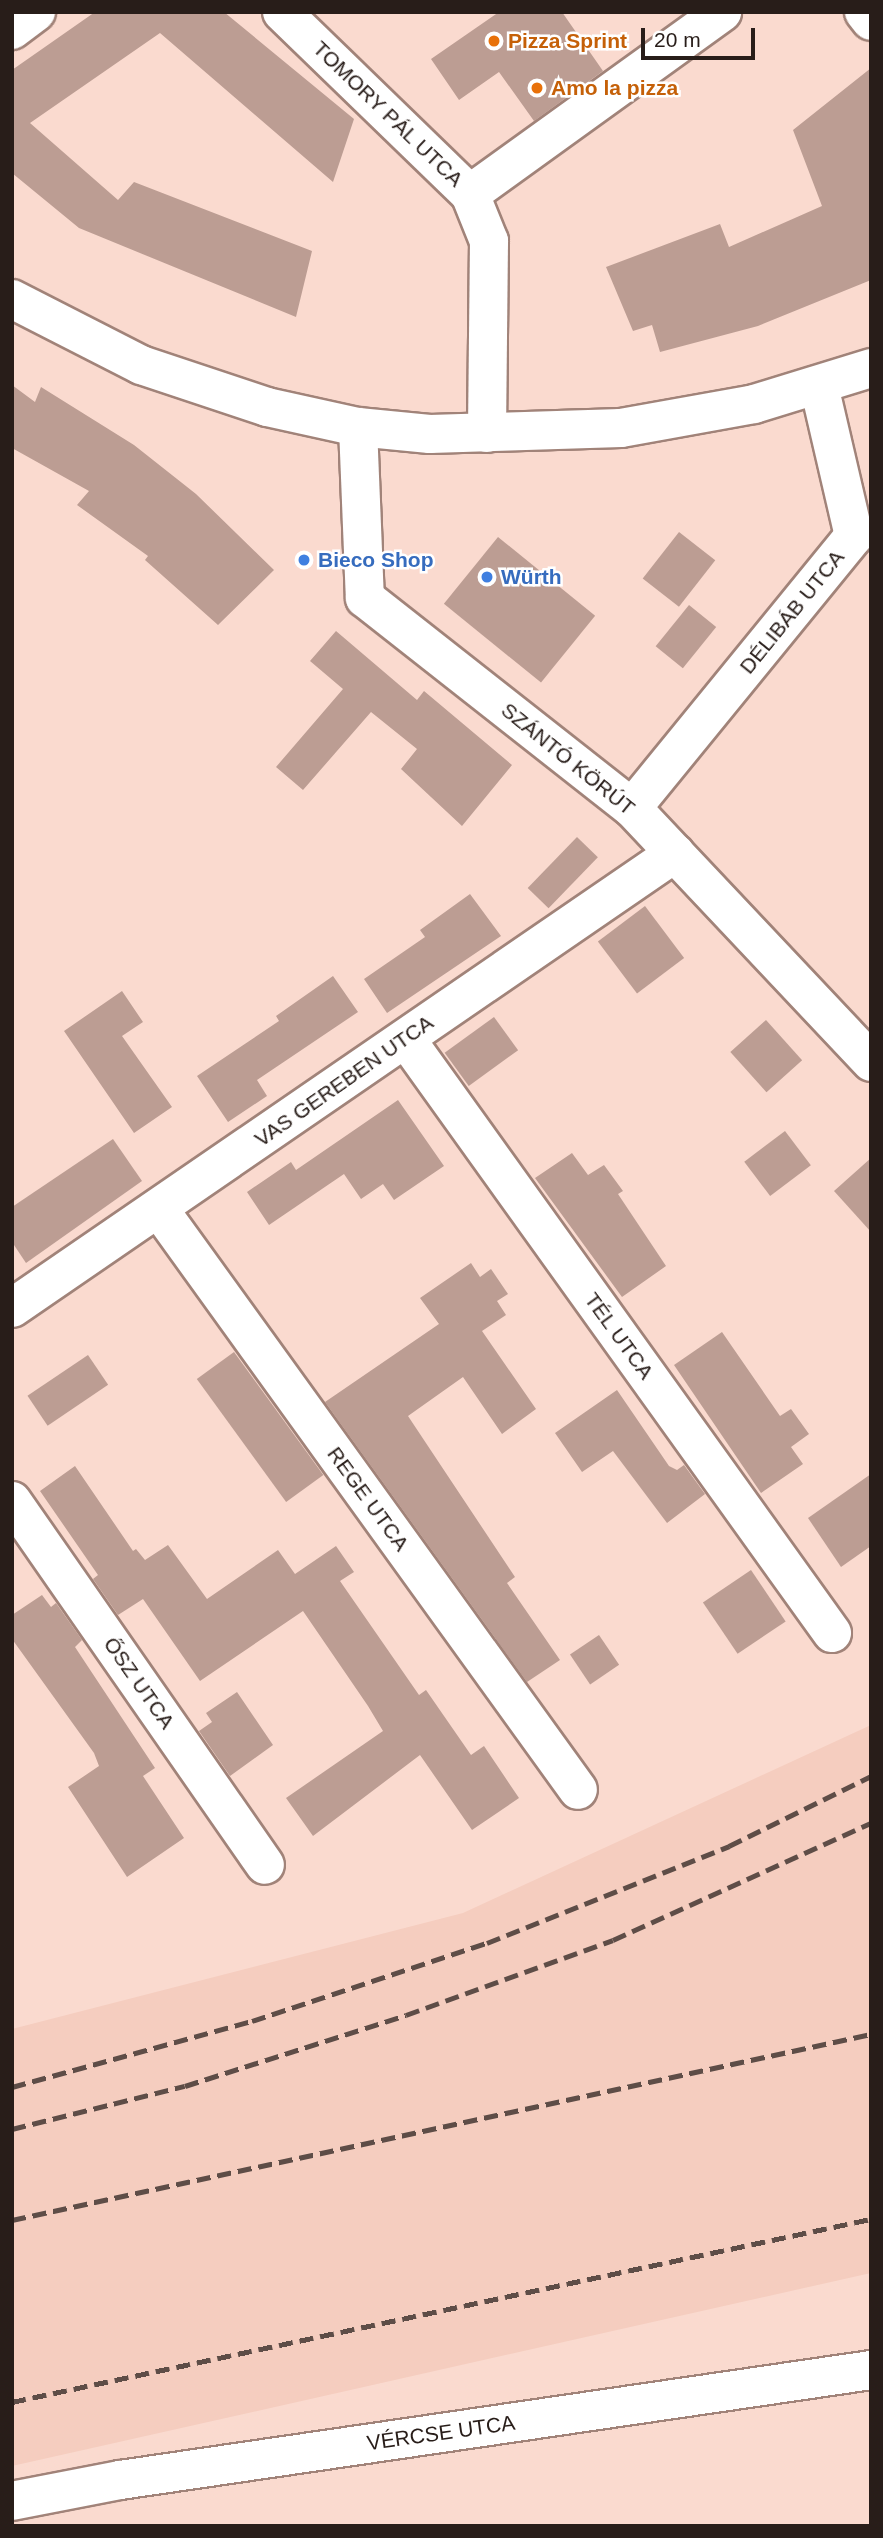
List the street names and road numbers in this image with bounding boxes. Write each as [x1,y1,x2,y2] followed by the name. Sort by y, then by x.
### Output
[307,35,469,193] street label: TOMORY PÁL UTCA
[734,545,850,679] street label: DÉLIBÁB UTCA
[496,697,640,821] street label: SZÁNTÓ KÖRÚT
[250,1010,438,1152] street label: VAS GEREBEN UTCA
[579,1288,659,1384] street label: TÉL UTCA
[322,1442,414,1556] street label: REGE UTCA
[98,1632,180,1734] street label: ŐSZ UTCA
[365,2410,517,2456] street label: VÉRCSE UTCA

